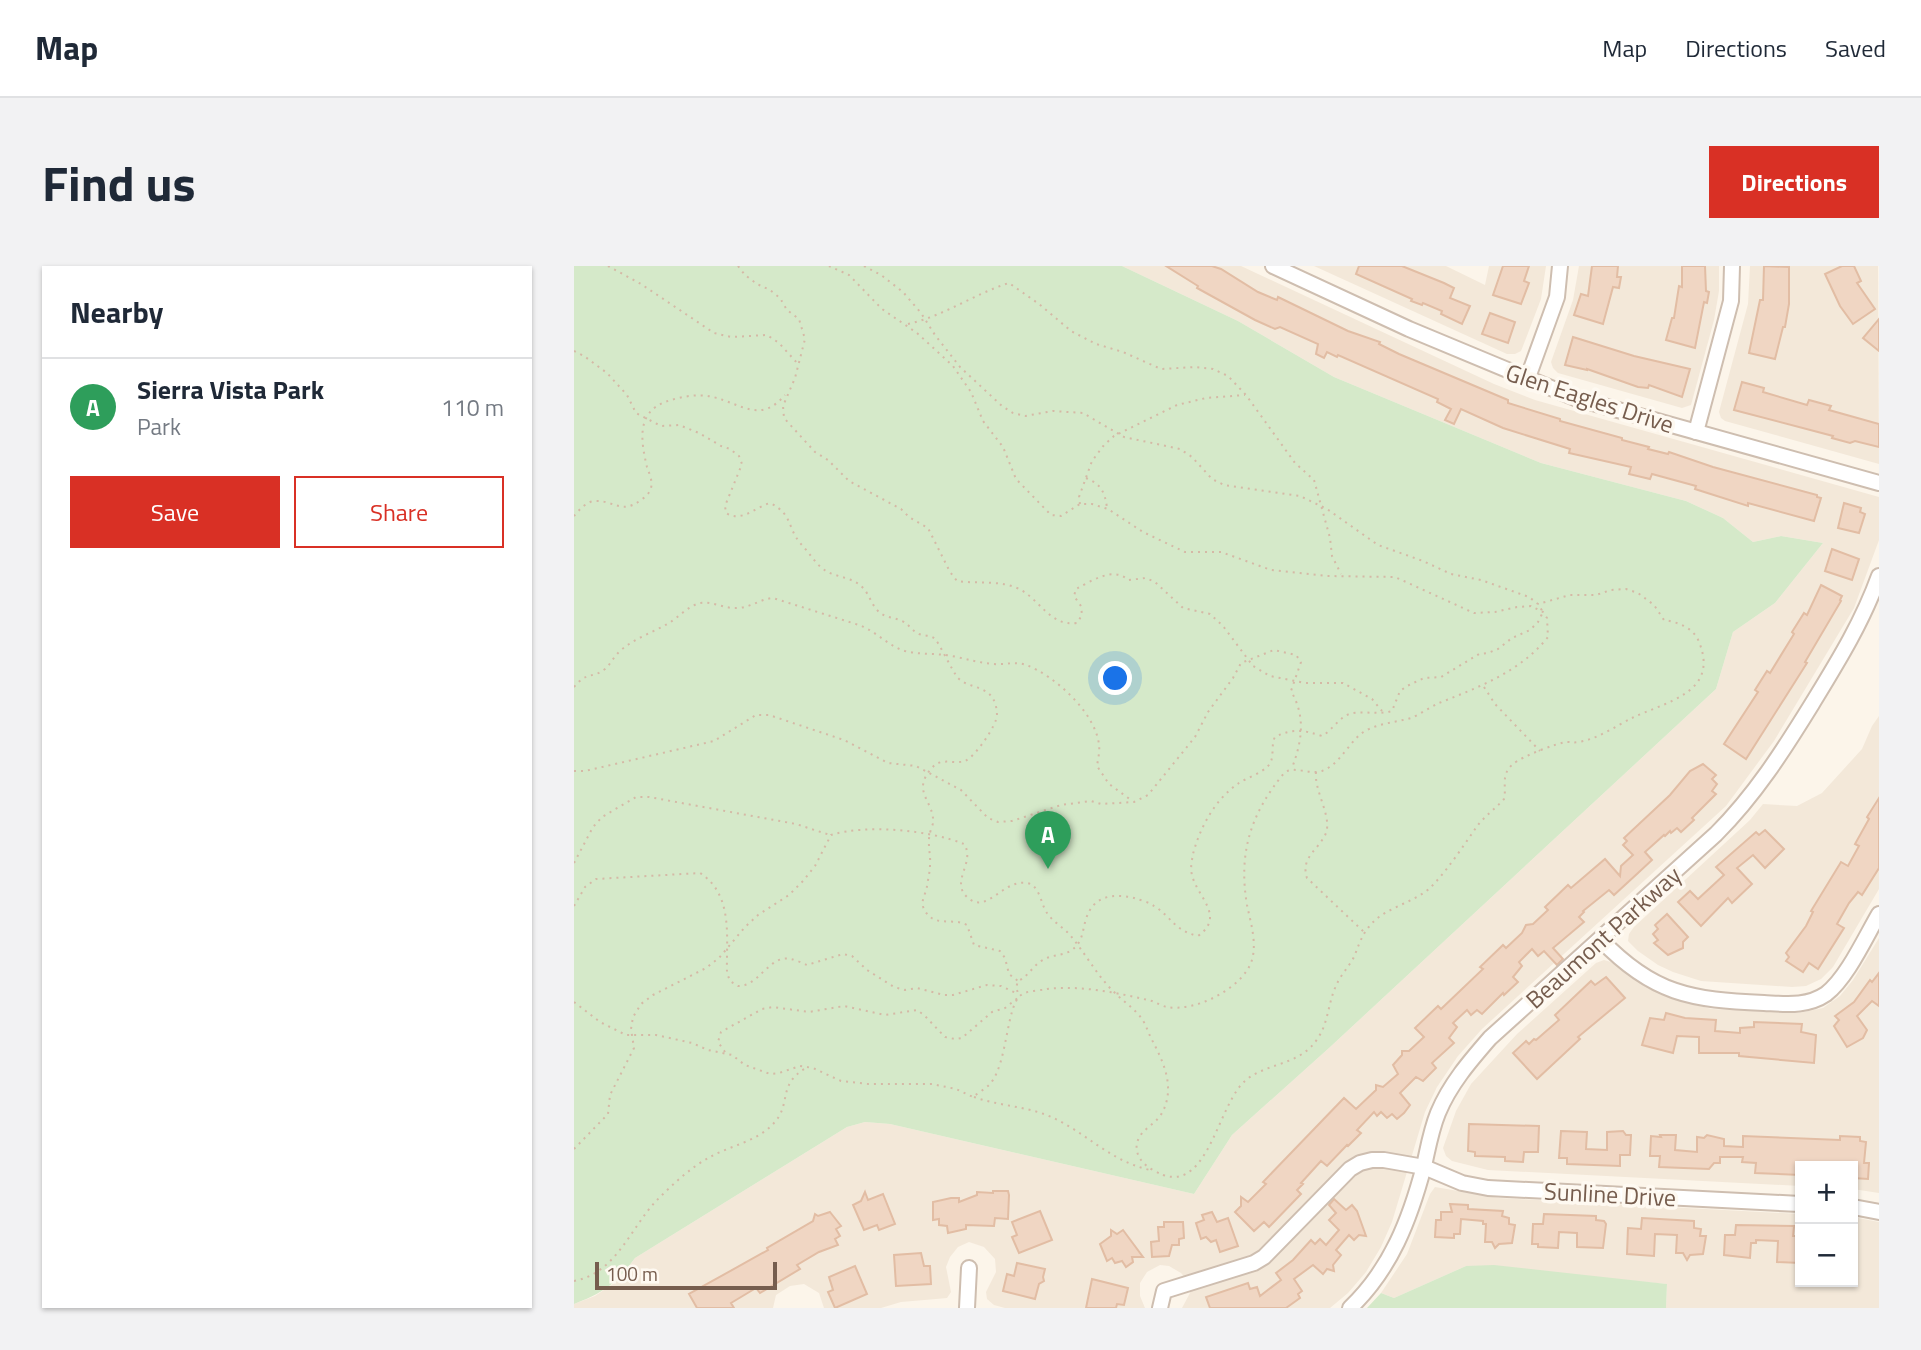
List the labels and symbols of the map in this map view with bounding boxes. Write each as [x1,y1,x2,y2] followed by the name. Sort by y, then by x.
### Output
[1501,354,1679,442] street label: Glen Eagles Drive
[1098,661,1132,695] your location
[1025,811,1071,869] pin: A
[1517,857,1689,1017] street label: Beaumont Parkway
[1543,1173,1677,1215] street label: Sunline Drive
[595,1259,777,1291] scale bar

